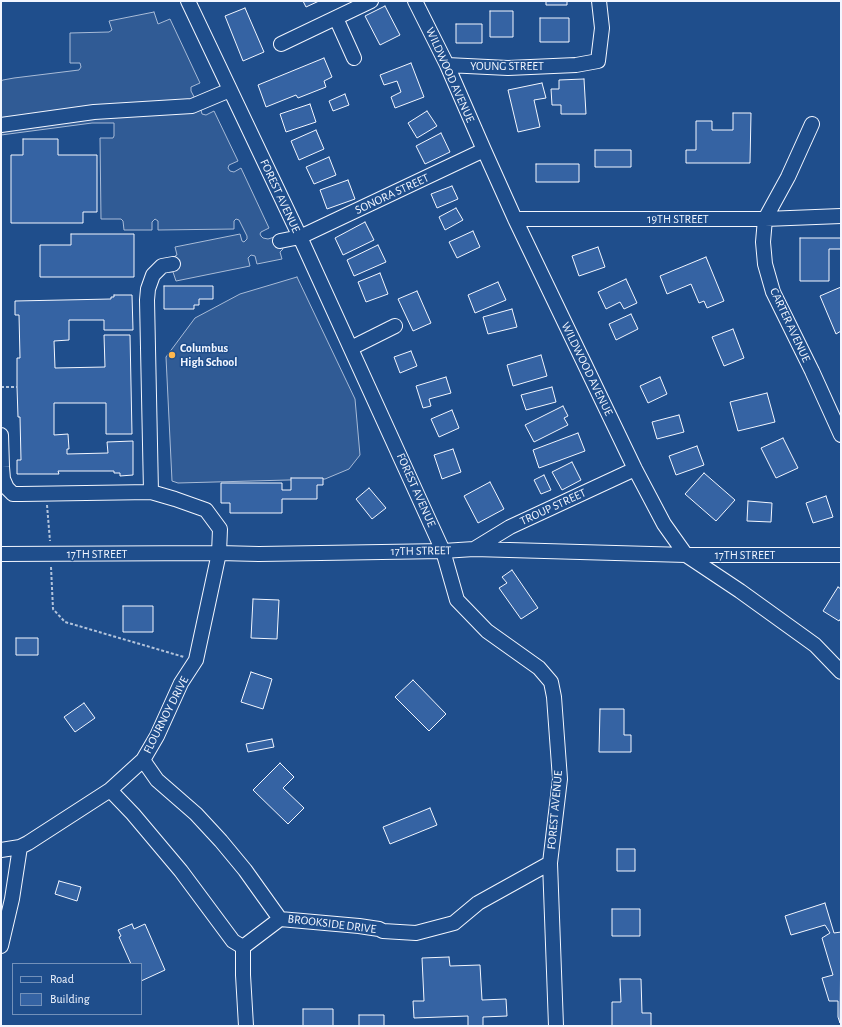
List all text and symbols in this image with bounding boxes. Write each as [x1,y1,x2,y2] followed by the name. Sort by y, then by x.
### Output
[423,25,477,125] street label: WILDWOOD AVENUE
[470,59,544,73] street label: YOUNG STREET
[257,157,303,235] street label: FOREST AVENUE
[353,171,431,217] street label: SONORA STREET
[647,212,709,226] street label: 19TH STREET
[766,286,814,364] street label: CARTER AVENUE
[558,320,616,418] street label: WILDWOOD AVENUE
[180,341,237,369] place label: Columbus High School
[167,350,177,360] marker: Columbus High School
[393,451,439,529] street label: FOREST AVENUE
[518,485,588,529] street label: TROUP STREET
[391,543,451,559] street label: 17TH STREET
[67,547,127,561] street label: 17TH STREET
[715,548,775,562] street label: 17TH STREET
[140,674,192,756] street label: FLOURNOY DRIVE
[544,770,566,850] street label: FOREST AVENUE
[287,911,377,937] street label: BROOKSIDE DRIVE
[12,963,142,1015] legend
[50,973,74,985] text: Road
[50,993,90,1005] text: Building

